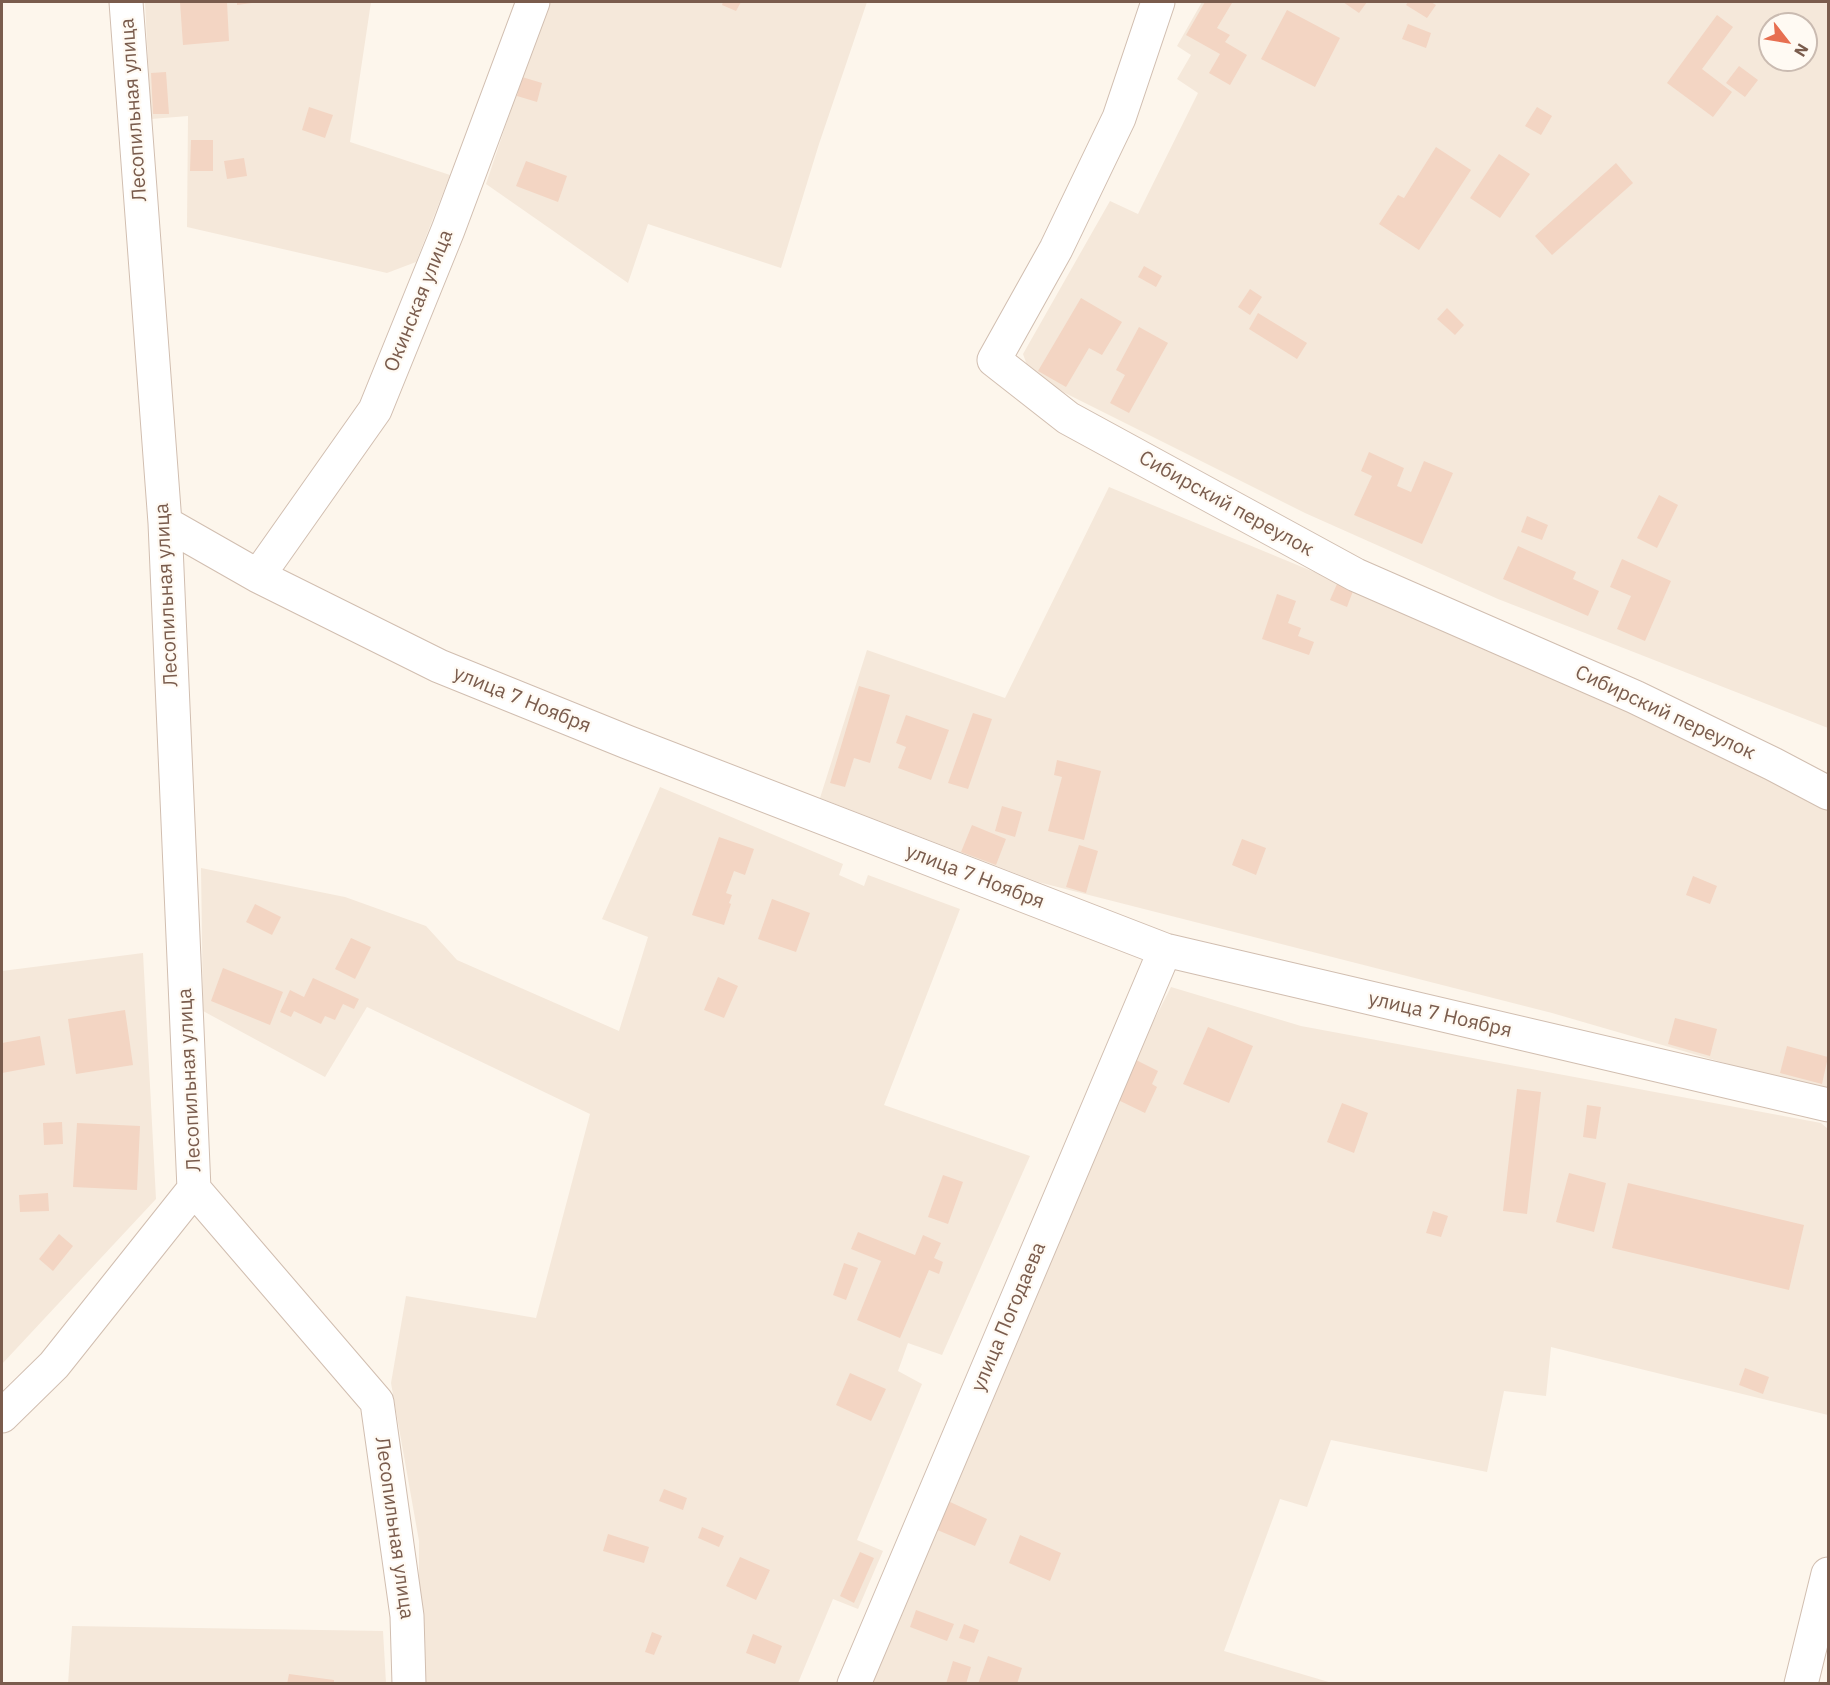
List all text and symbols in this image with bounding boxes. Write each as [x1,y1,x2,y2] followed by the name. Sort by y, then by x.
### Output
[1758,12,1818,72] north arrow
[116,17,152,203] street label: Лесопильная улица
[1790,40,1813,60] text: N
[380,226,458,376] street label: Окинская улица
[1134,446,1318,562] street label: Сибирский переулок
[150,503,184,687] street label: Лесопильная улица
[450,661,594,739] street label: улица 7 Ноября
[1571,661,1759,765] street label: Сибирский переулок
[902,840,1048,914] street label: улица 7 Ноября
[1366,987,1514,1043] street label: улица 7 Ноября
[173,988,207,1172] street label: Лесопильная улица
[967,1239,1051,1395] street label: улица Погодаева
[369,1435,419,1621] street label: Лесопильная улица

